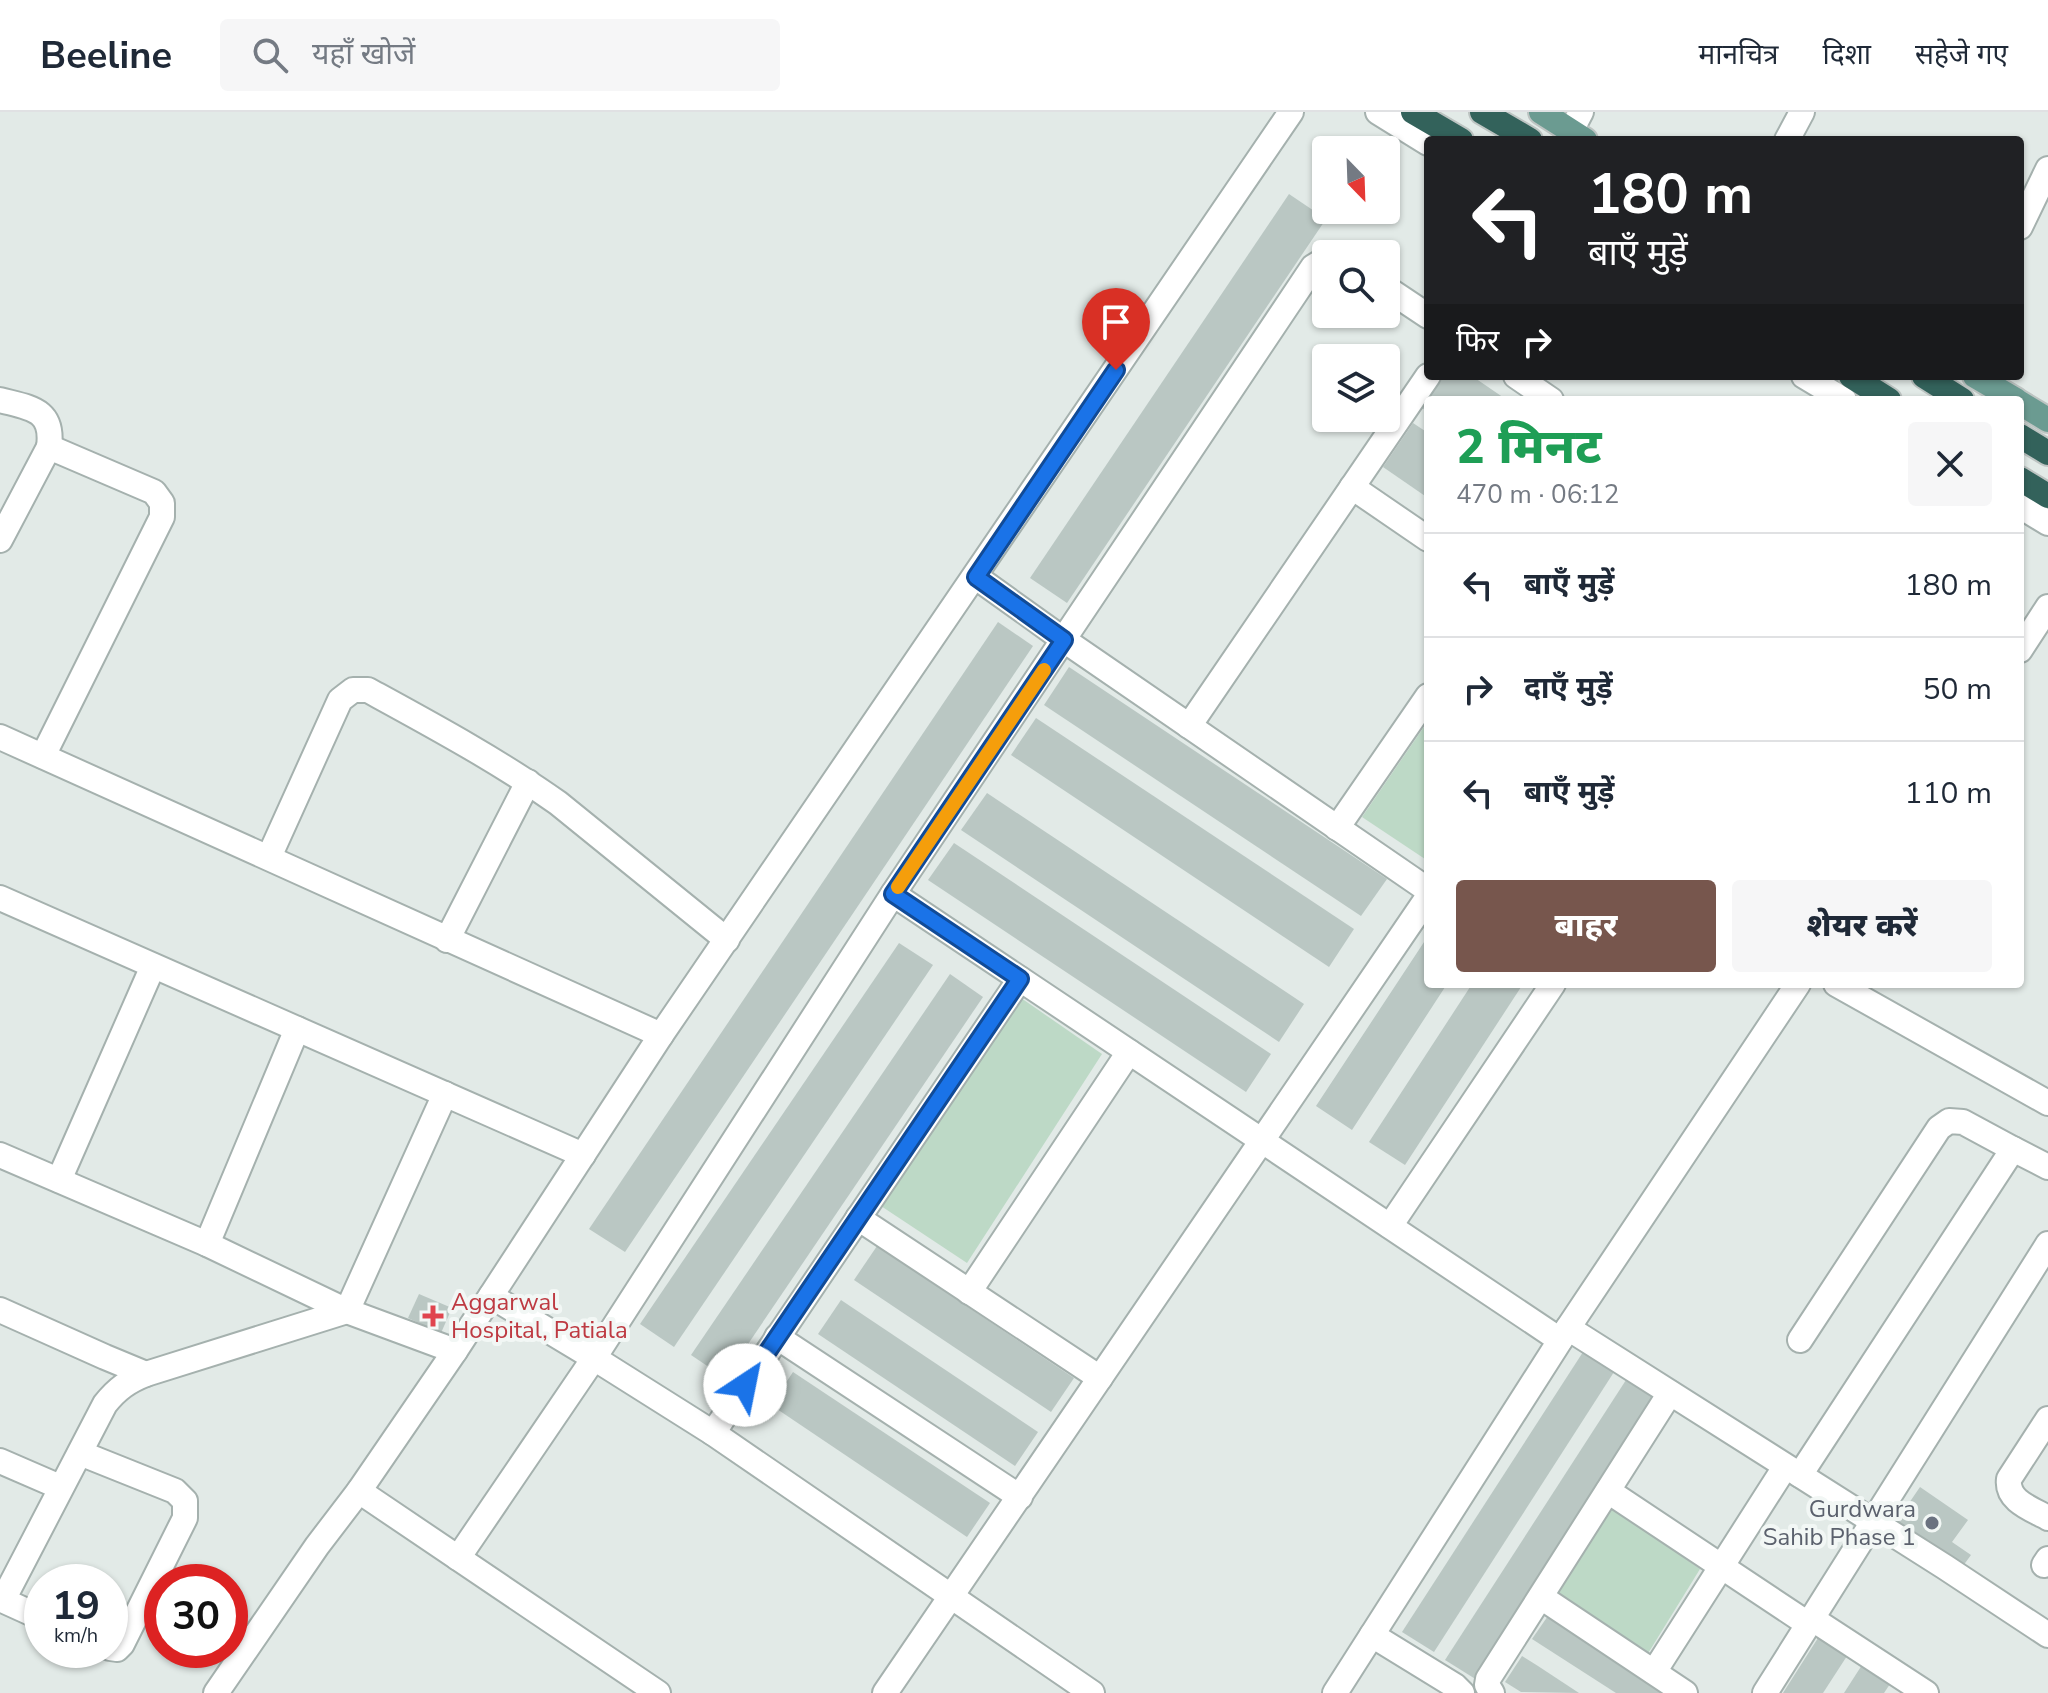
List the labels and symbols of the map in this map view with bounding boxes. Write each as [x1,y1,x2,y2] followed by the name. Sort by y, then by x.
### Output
[1312,136,1400,224] north arrow
[1082,288,1150,370] pin
[451,1286,628,1346] place label: Aggarwal Hospital, Patiala
[422,1305,444,1327] marker: Aggarwal Hospital, Patiala
[703,1343,787,1427] position arrow
[1763,1493,1916,1553] place label: Gurdwara Sahib Phase 1
[1923,1514,1941,1532] marker: Gurdwara Sahib Phase 1
[144,1564,248,1668] speed limit sign: 30

